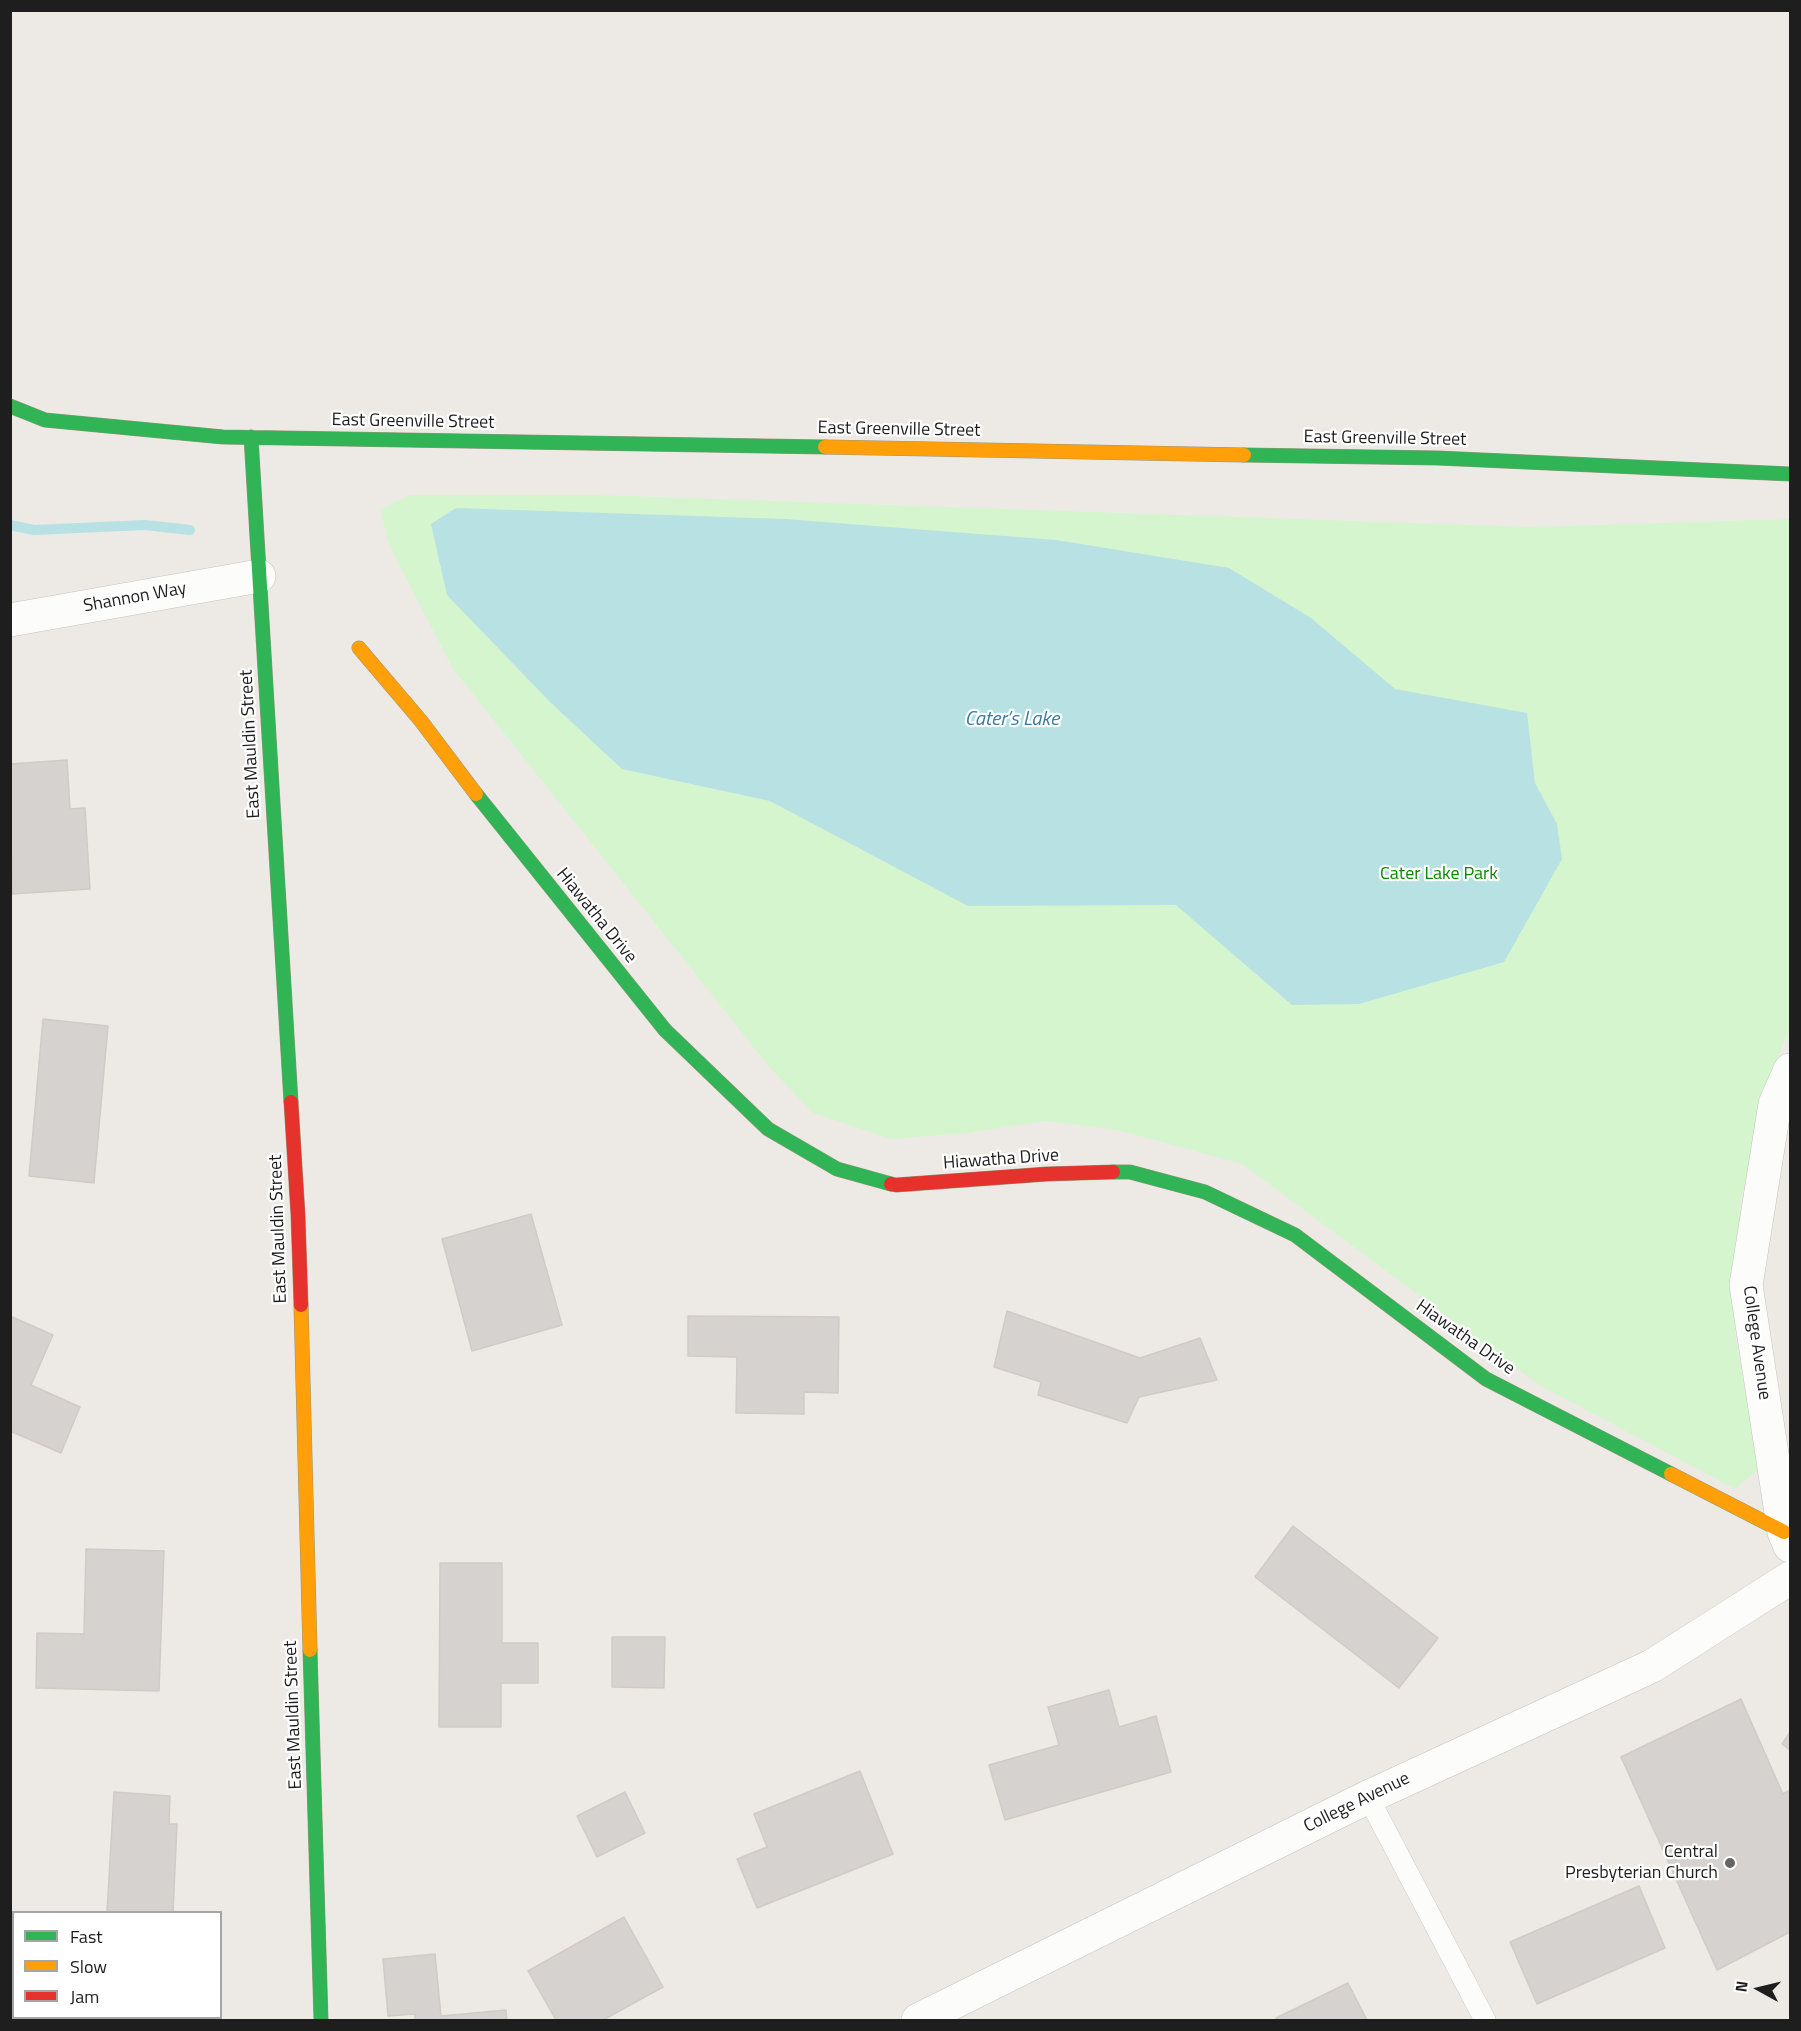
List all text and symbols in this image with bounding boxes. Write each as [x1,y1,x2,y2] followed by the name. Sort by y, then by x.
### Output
[331,410,495,434] street label: East Greenville Street
[817,418,981,442] street label: East Greenville Street
[1303,427,1467,451] street label: East Greenville Street
[82,578,188,618] street label: Shannon Way
[236,669,266,819] street label: East Mauldin Street
[965,708,1059,732] water label: Cater’s Lake
[551,864,641,968] street label: Hiawatha Drive
[1380,864,1498,886] park label: Cater Lake Park
[942,1145,1060,1175] street label: Hiawatha Drive
[266,1154,292,1304] street label: East Mauldin Street
[1737,1284,1775,1402] street label: College Avenue
[1411,1296,1519,1380] street label: Hiawatha Drive
[281,1640,307,1790] street label: East Mauldin Street
[1301,1768,1413,1838] street label: College Avenue
[1565,1842,1718,1884] place label: Central Presbyterian Church
[1723,1856,1737,1870] marker: Central Presbyterian Church
[12,1911,222,2019] legend
[70,1923,103,1950] text: Fast
[70,1953,107,1980] text: Slow
[1729,1959,1789,2019] north arrow
[1729,1979,1754,1994] text: N
[70,1983,99,2010] text: Jam

